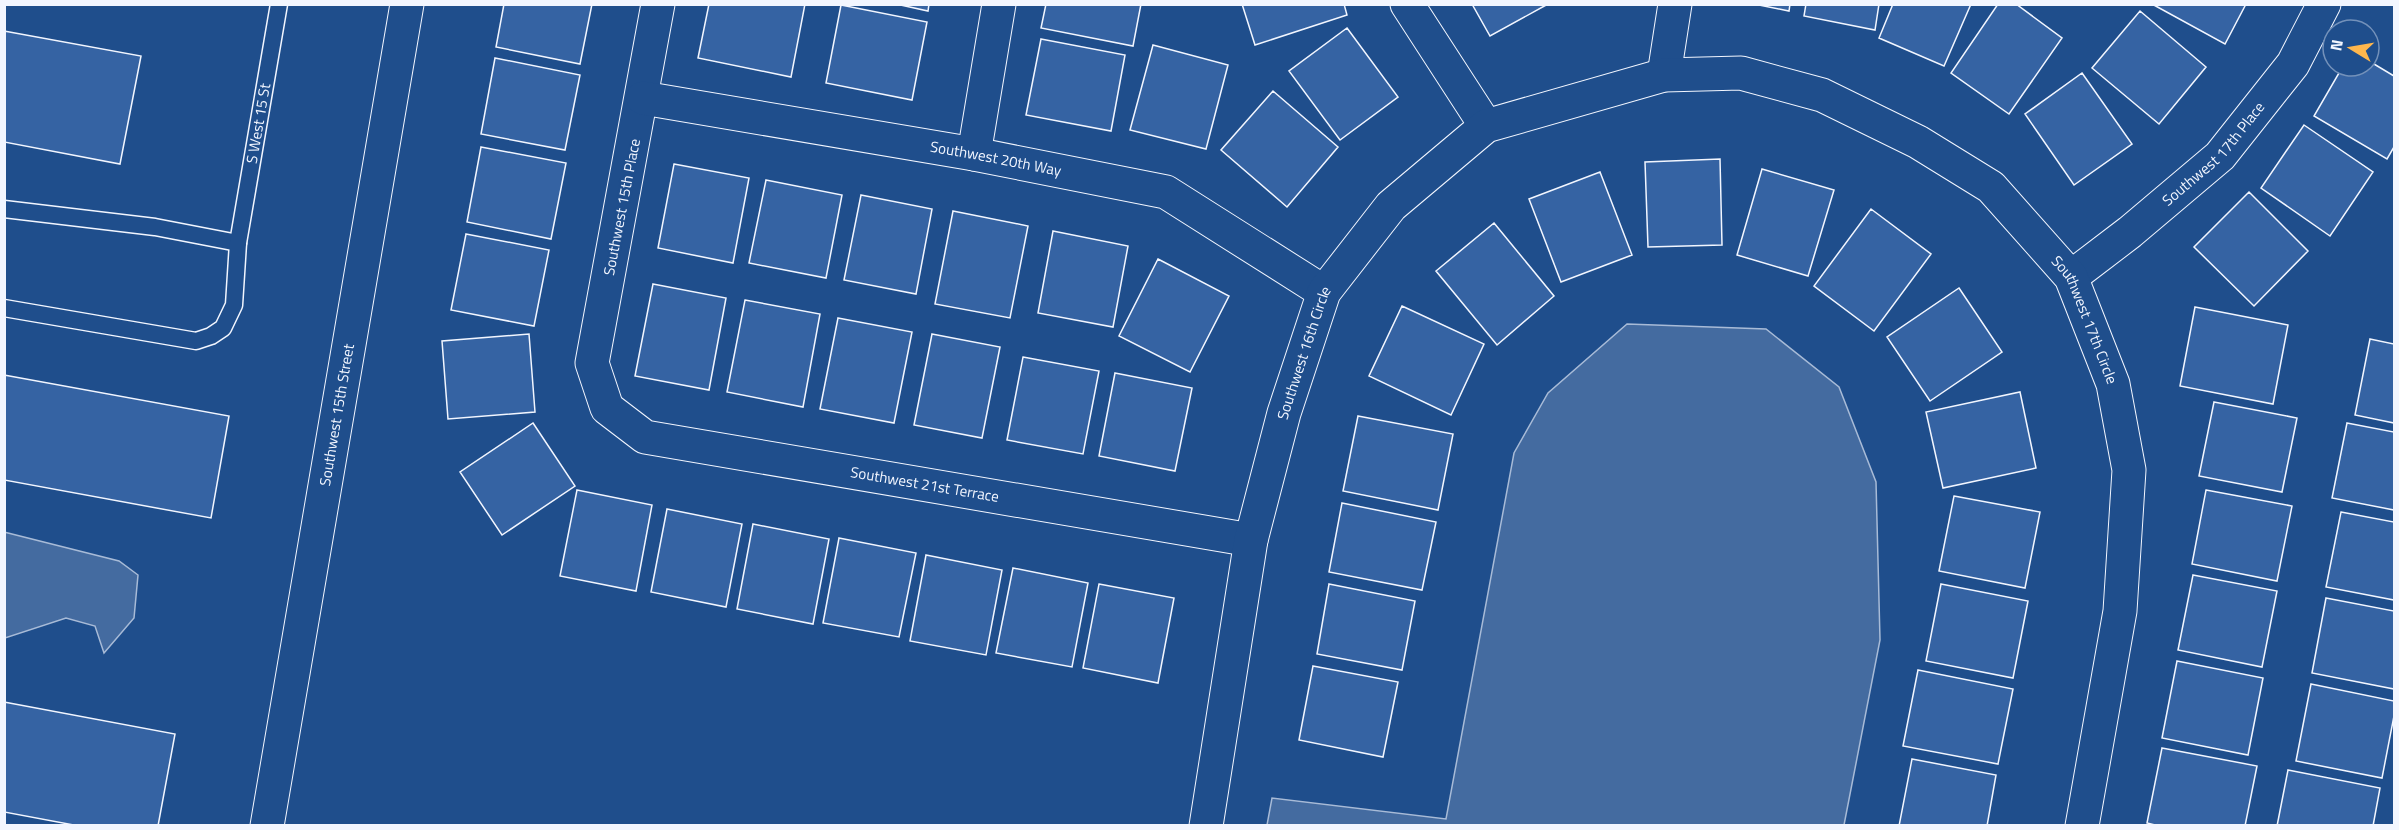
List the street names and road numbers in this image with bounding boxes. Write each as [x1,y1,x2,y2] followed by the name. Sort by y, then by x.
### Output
[240,81,276,165] street label: S West 15 St
[2157,96,2270,211] street label: Southwest 17th Place
[929,135,1063,182] street label: Southwest 20th Way
[597,136,646,277] street label: Southwest 15th Place
[2046,250,2124,387] street label: Southwest 17th Circle
[1271,280,1336,422] street label: Southwest 16th Circle
[313,341,360,488] street label: Southwest 15th Street
[849,460,1001,508] street label: Southwest 21st Terrace

